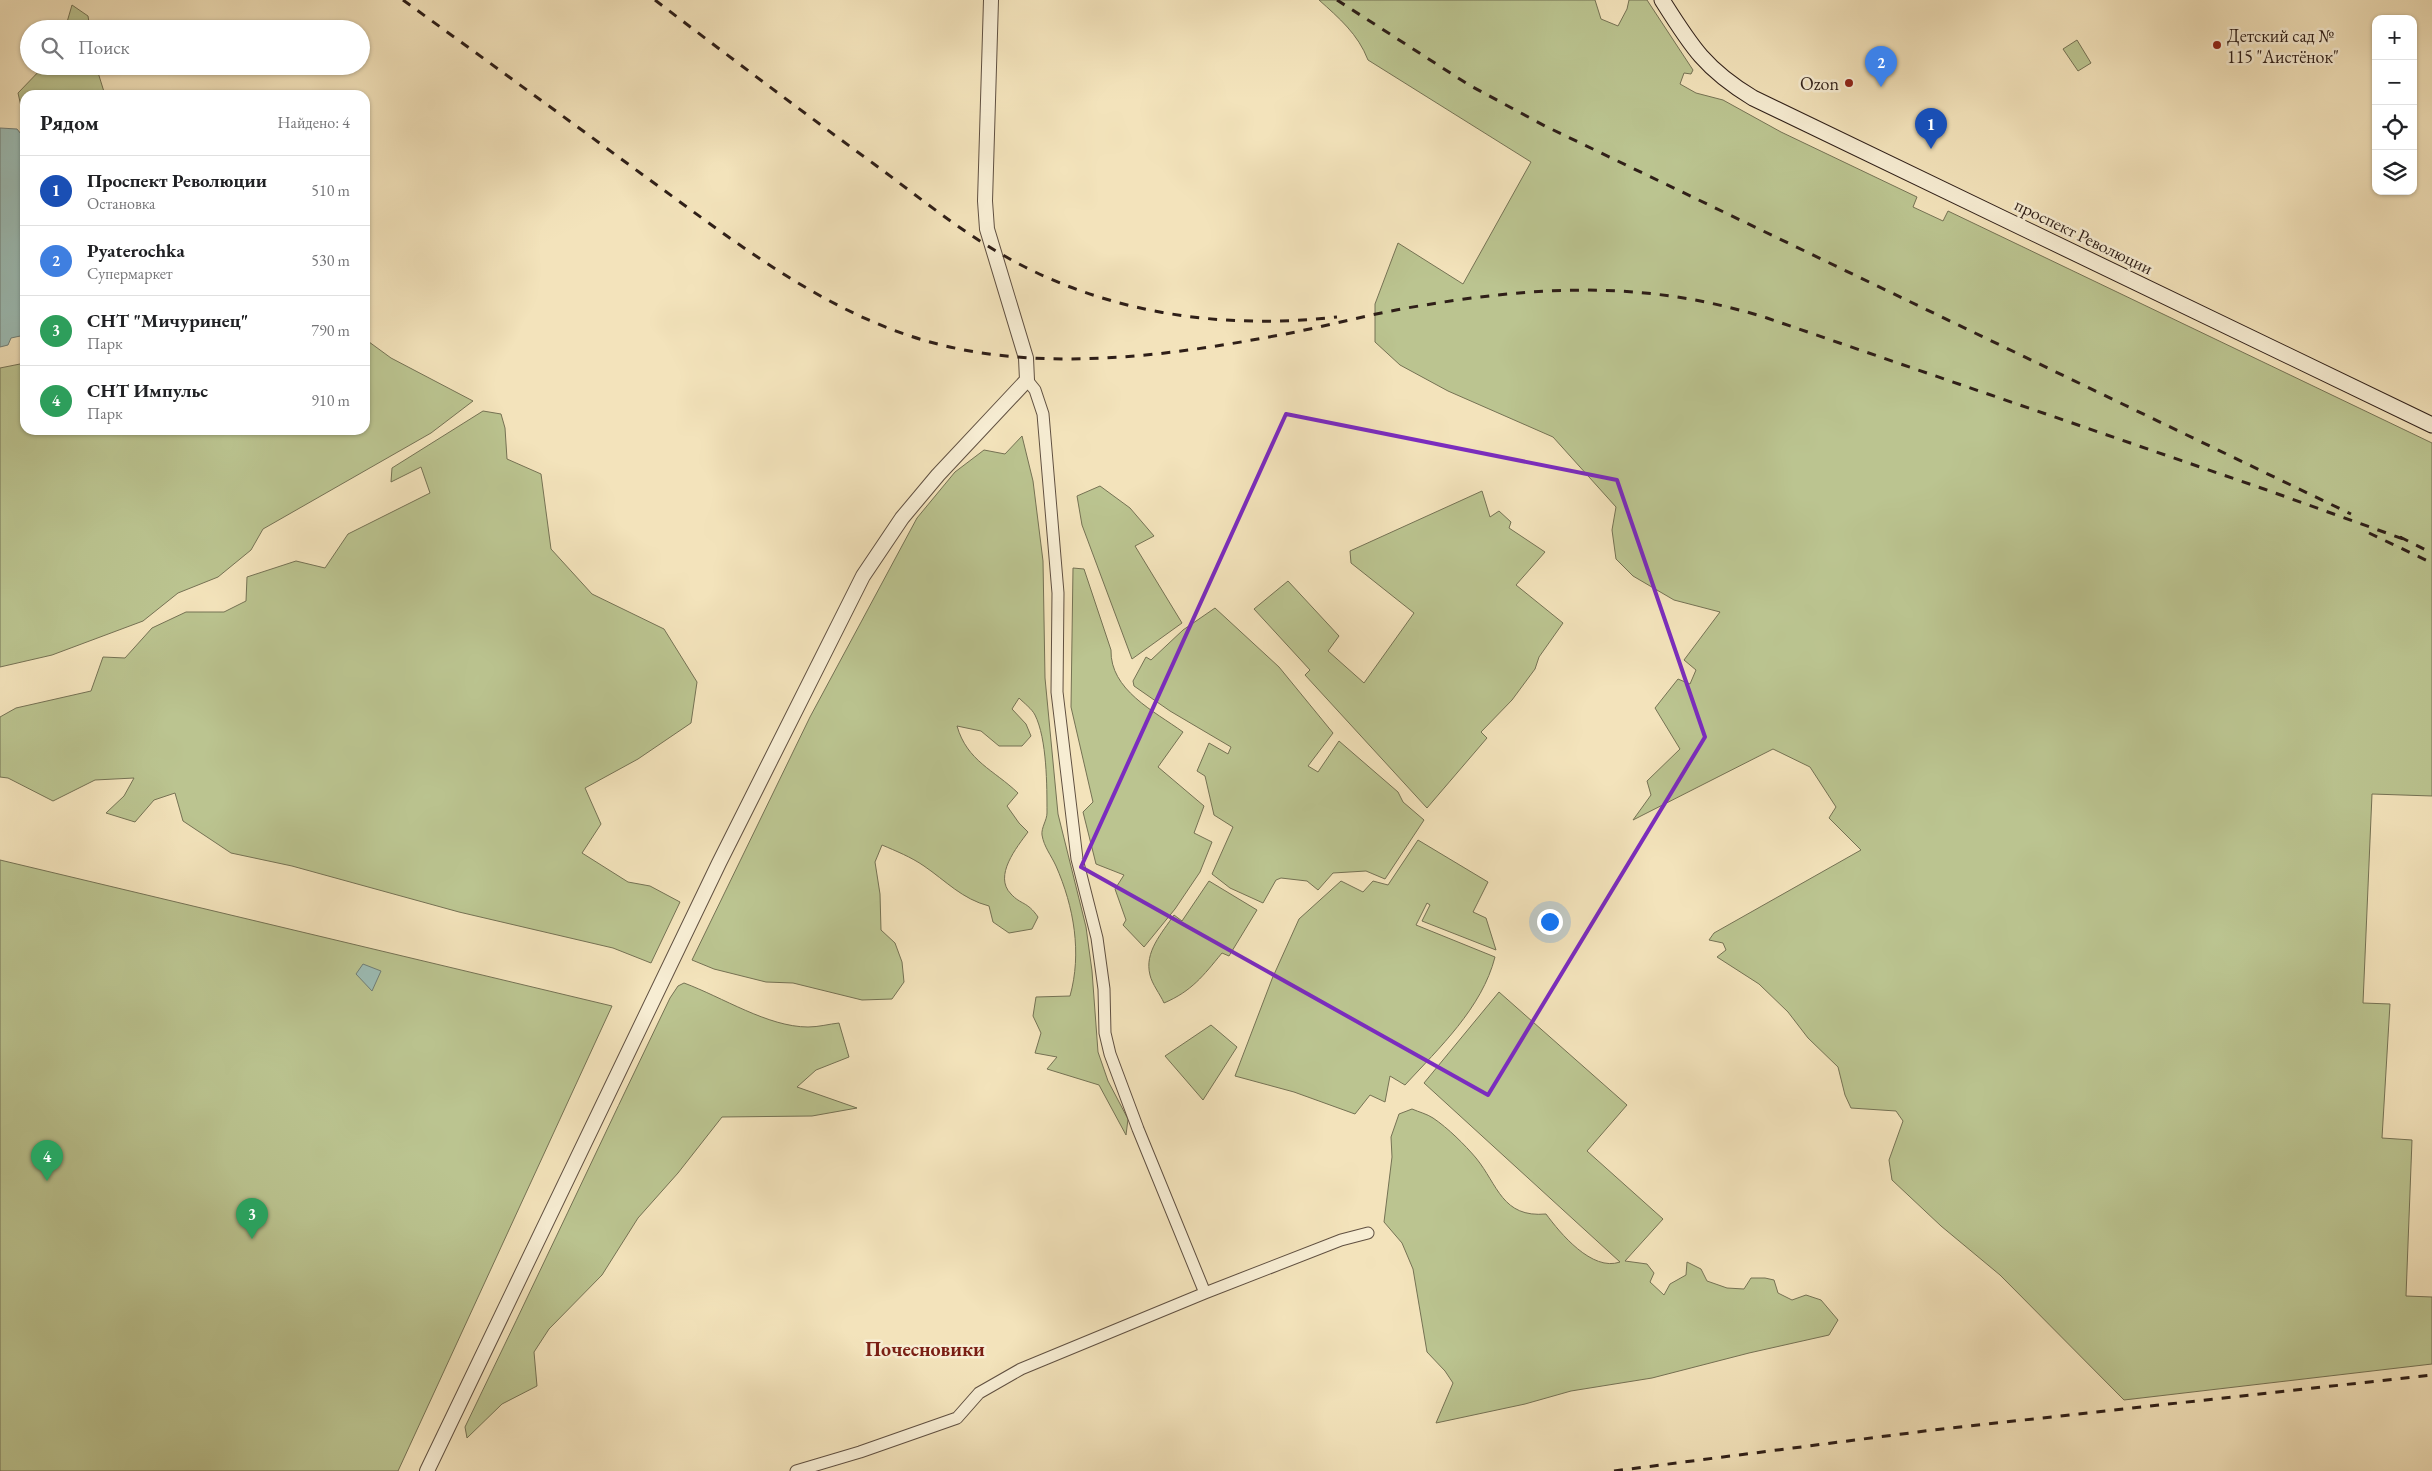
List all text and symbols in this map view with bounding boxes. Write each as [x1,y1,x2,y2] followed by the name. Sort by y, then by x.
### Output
[2372,15,2417,195] map controls
[2372,15,2417,60] button: +
[20,20,370,75] search box
[2227,24,2339,68] place label: Детский сад № 115 "Аистёнок"
[38,34,66,62] icon: search
[78,35,130,60] text: Поиск
[2211,39,2223,51] marker: Детский сад № 115 "Аистёнок"
[1865,46,1897,87] pin: 2
[2372,60,2417,105] button: −
[1800,72,1839,95] place label: Ozon
[1843,77,1855,89] marker: Ozon
[2372,105,2417,150] button: locate
[1915,108,1947,149] pin: 1
[40,109,99,136] text: Рядом
[278,112,350,133] text: Найдено: 4
[2372,150,2417,195] button: layers
[87,168,267,193] text: Проспект Революции
[52,180,60,201] text: 1
[311,180,350,201] text: 510 m
[87,193,156,214] text: Остановка
[2011,193,2157,280] street label: проспект Революции
[87,238,185,263] text: Pyaterochka
[52,250,60,271] text: 2
[311,250,350,271] text: 530 m
[87,263,173,284] text: Супермаркет
[87,308,248,333] text: СНТ "Мичуринец"
[52,320,60,341] text: 3
[311,320,350,341] text: 790 m
[87,333,123,354] text: Парк
[87,378,208,403] text: СНТ Импульс
[52,390,60,411] text: 4
[311,390,350,411] text: 910 m
[87,403,123,424] text: Парк
[1537,909,1563,935] your location
[31,1140,63,1181] pin: 4
[236,1198,268,1239] pin: 3
[865,1336,985,1362] district label: Почесновики

